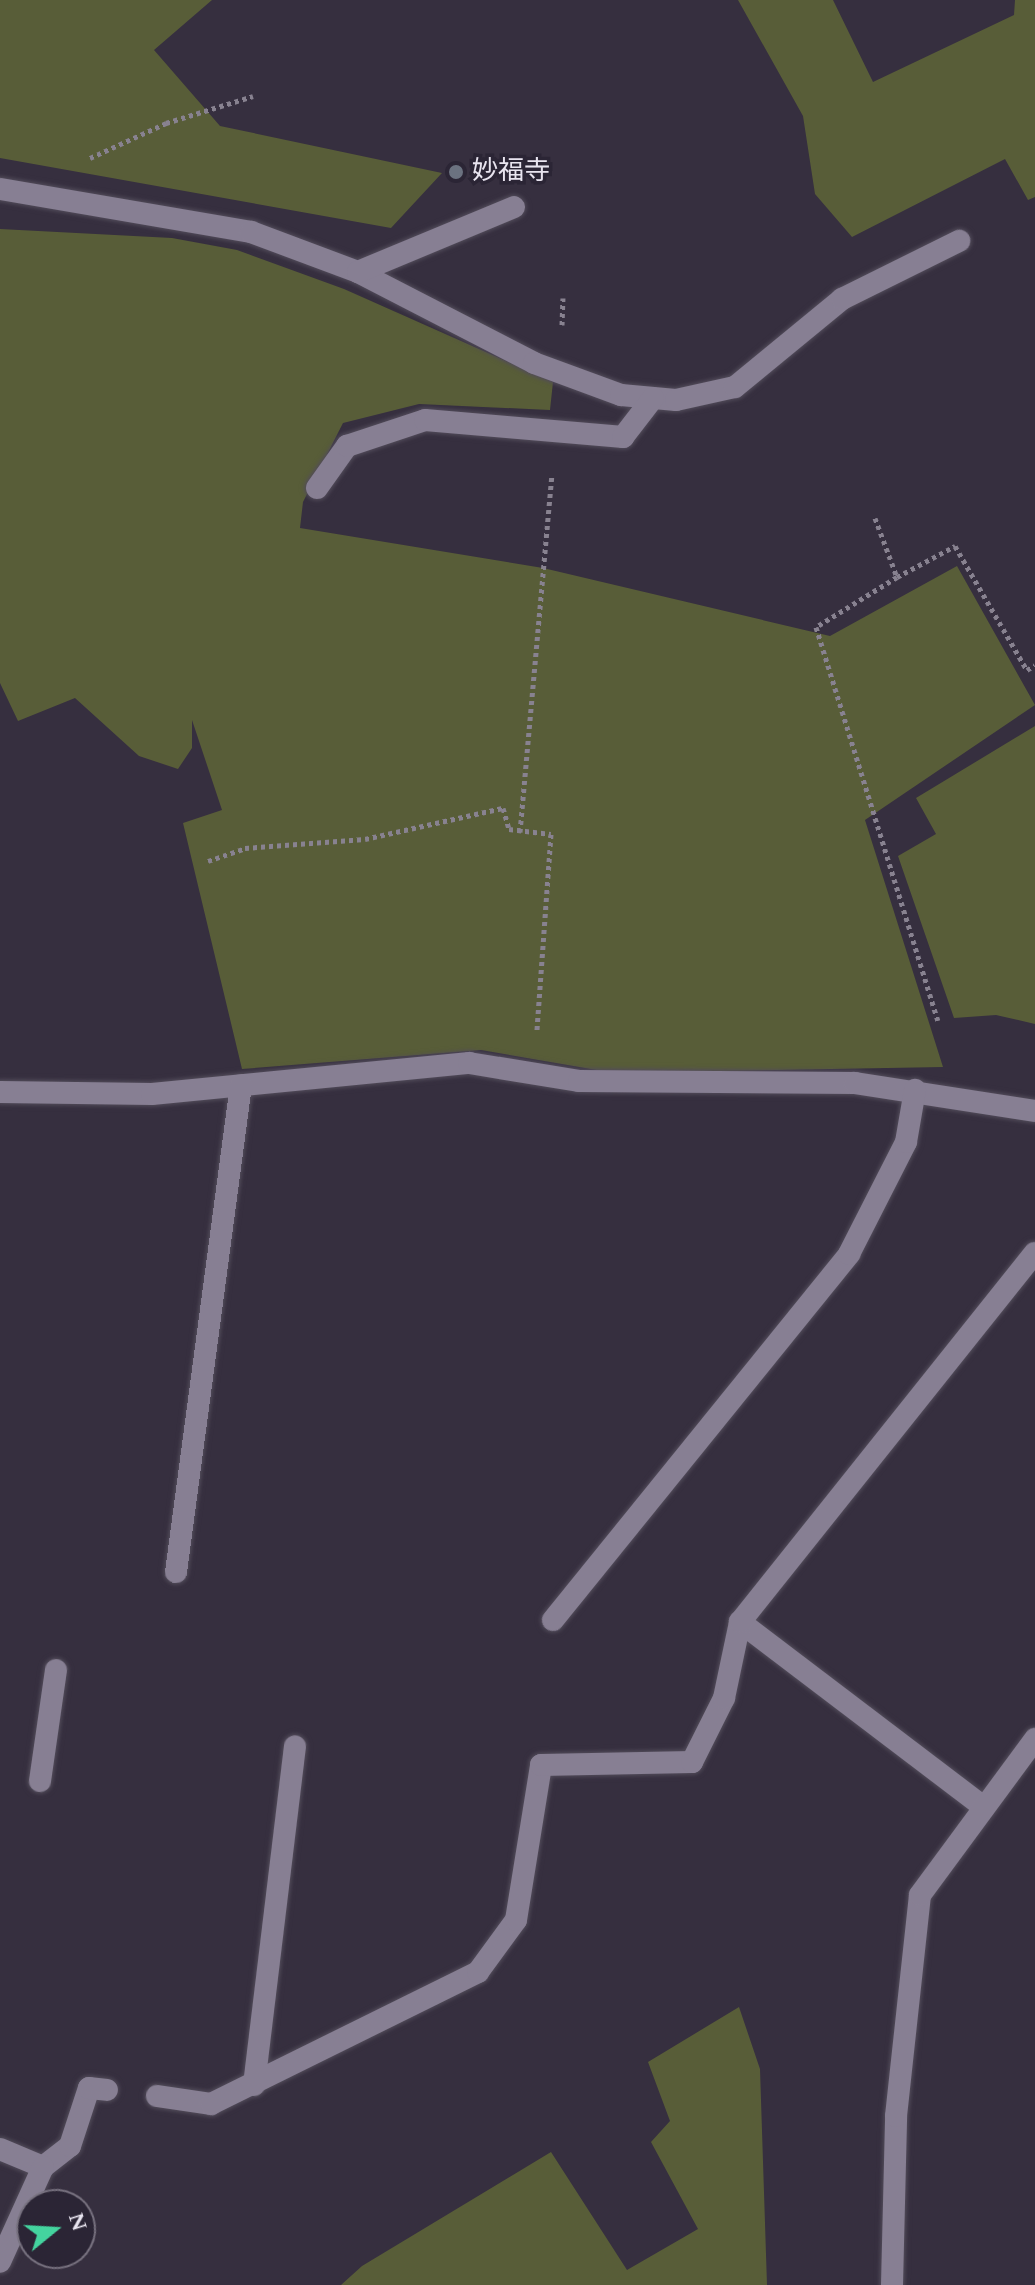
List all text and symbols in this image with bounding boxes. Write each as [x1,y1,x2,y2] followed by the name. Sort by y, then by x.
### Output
[472,156,550,188] place label: 妙福寺
[447,163,465,181] marker: 妙福寺
[16,2189,96,2269] north arrow
[59,2208,96,2236] text: N

